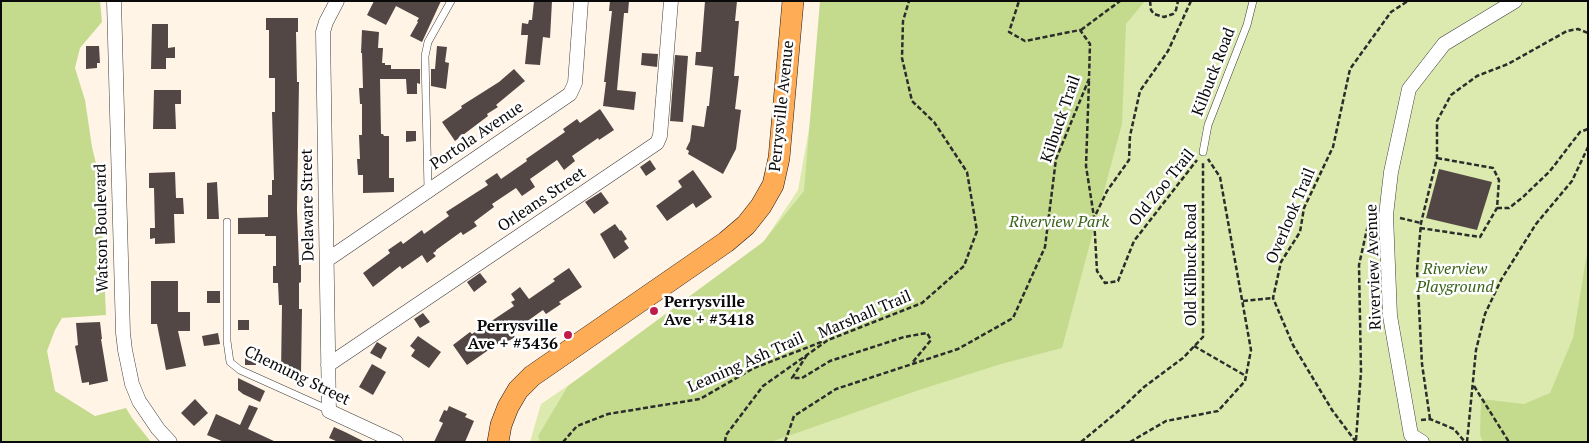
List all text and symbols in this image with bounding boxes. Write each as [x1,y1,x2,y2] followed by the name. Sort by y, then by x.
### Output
[1188,25,1240,119] street label: Kilbuck Road
[766,40,798,172] street label: Perrysville Avenue
[1037,73,1085,165] street label: Kilbuck Trail
[427,98,527,174] street label: Portola Avenue
[1125,146,1199,230] street label: Old Zoo Trail
[297,148,319,262] street label: Delaware Street
[91,163,113,293] street label: Watson Boulevard
[494,164,590,236] street label: Orleans Street
[1262,165,1320,267] street label: Overlook Trail
[1181,204,1201,326] street label: Old Kilbuck Road
[1362,204,1386,330] street label: Riverview Avenue
[1009,212,1109,232] park label: Riverview Park
[1416,259,1494,297] park label: Riverview Playground
[816,287,914,343] street label: Marshall Trail
[664,292,754,330] place label: Perrysville Ave + #3418
[648,305,660,317] marker: Perrysville Ave + #3418
[468,316,558,354] place label: Perrysville Ave + #3436
[562,329,574,341] marker: Perrysville Ave + #3436
[685,329,807,397] street label: Leaning Ash Trail
[241,342,353,410] street label: Chemung Street

